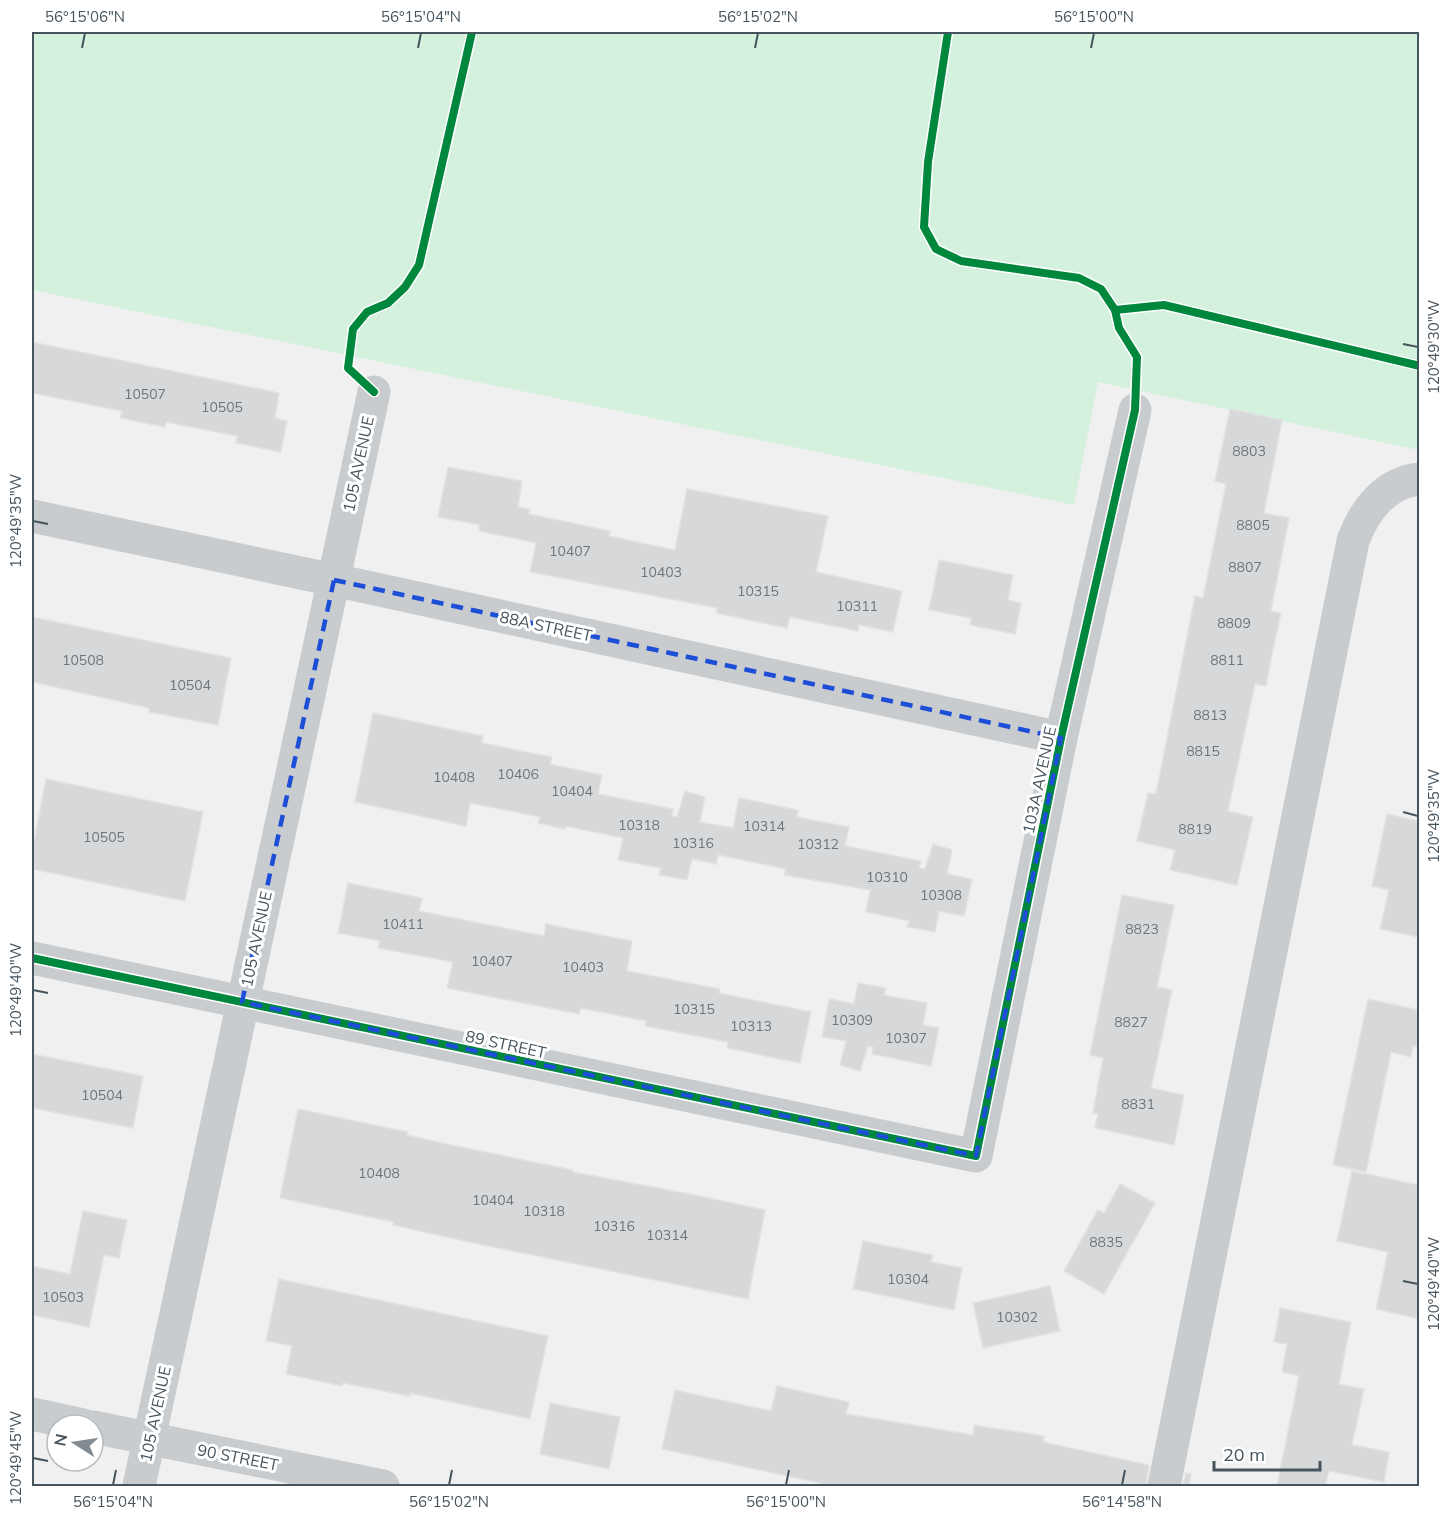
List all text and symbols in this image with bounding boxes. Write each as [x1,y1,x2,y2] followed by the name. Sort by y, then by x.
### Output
[45,7,125,26] text: 56°15'06"N
[381,7,461,26] text: 56°15'04"N
[718,7,798,26] text: 56°15'02"N
[1054,7,1134,26] text: 56°15'00"N
[1424,299,1443,394] text: 120°49'30"W
[124,385,166,403] house number: 10507
[201,398,243,416] house number: 10505
[338,414,378,514] street label: 105 AVENUE
[1232,442,1266,460] house number: 8803
[6,473,25,568] text: 120°49'35"W
[1236,516,1270,534] house number: 8805
[549,542,591,560] house number: 10407
[1228,558,1262,576] house number: 8807
[640,563,682,581] house number: 10403
[737,582,779,600] house number: 10315
[836,597,878,615] house number: 10311
[498,606,594,646] street label: 88A STREET
[1217,614,1251,632] house number: 8809
[62,651,104,669] house number: 10508
[1210,651,1244,669] house number: 8811
[169,676,212,694] house number: 10504
[1193,706,1227,724] house number: 8813
[1018,724,1060,836] street label: 103A AVENUE
[1186,742,1220,760] house number: 8815
[497,765,539,783] house number: 10406
[433,768,475,786] house number: 10408
[1424,768,1443,863] text: 120°49'35"W
[551,782,594,800] house number: 10404
[618,816,660,834] house number: 10318
[743,817,786,835] house number: 10314
[1178,820,1212,838] house number: 8819
[83,828,125,846] house number: 10505
[672,834,714,852] house number: 10316
[797,835,839,853] house number: 10312
[866,868,908,886] house number: 10310
[920,886,962,904] house number: 10308
[236,889,276,989] street label: 105 AVENUE
[382,915,424,933] house number: 10411
[1125,920,1159,938] house number: 8823
[6,942,25,1037] text: 120°49'40"W
[471,952,513,970] house number: 10407
[562,958,604,976] house number: 10403
[673,1000,715,1018] house number: 10315
[831,1011,873,1029] house number: 10309
[1114,1013,1148,1031] house number: 8827
[730,1017,772,1035] house number: 10313
[464,1026,549,1062] street label: 89 STREET
[885,1029,927,1047] house number: 10307
[81,1086,124,1104] house number: 10504
[1121,1095,1155,1113] house number: 8831
[358,1164,400,1182] house number: 10408
[472,1191,515,1209] house number: 10404
[523,1202,565,1220] house number: 10318
[593,1217,635,1235] house number: 10316
[646,1226,689,1244] house number: 10314
[1089,1233,1123,1251] house number: 8835
[1424,1236,1443,1331] text: 120°49'40"W
[887,1270,930,1288] house number: 10304
[42,1288,84,1306] house number: 10503
[996,1308,1038,1326] house number: 10302
[135,1364,175,1464] street label: 105 AVENUE
[6,1410,25,1505] text: 120°49'45"W
[45,1413,105,1473] north arrow
[49,1432,71,1448] text: N
[1214,1434,1320,1472] scale bar
[196,1439,281,1475] street label: 90 STREET
[1223,1443,1265,1466] text: 20 m
[73,1492,153,1511] text: 56°15'04"N
[409,1492,489,1511] text: 56°15'02"N
[746,1492,826,1511] text: 56°15'00"N
[1082,1492,1162,1511] text: 56°14'58"N

